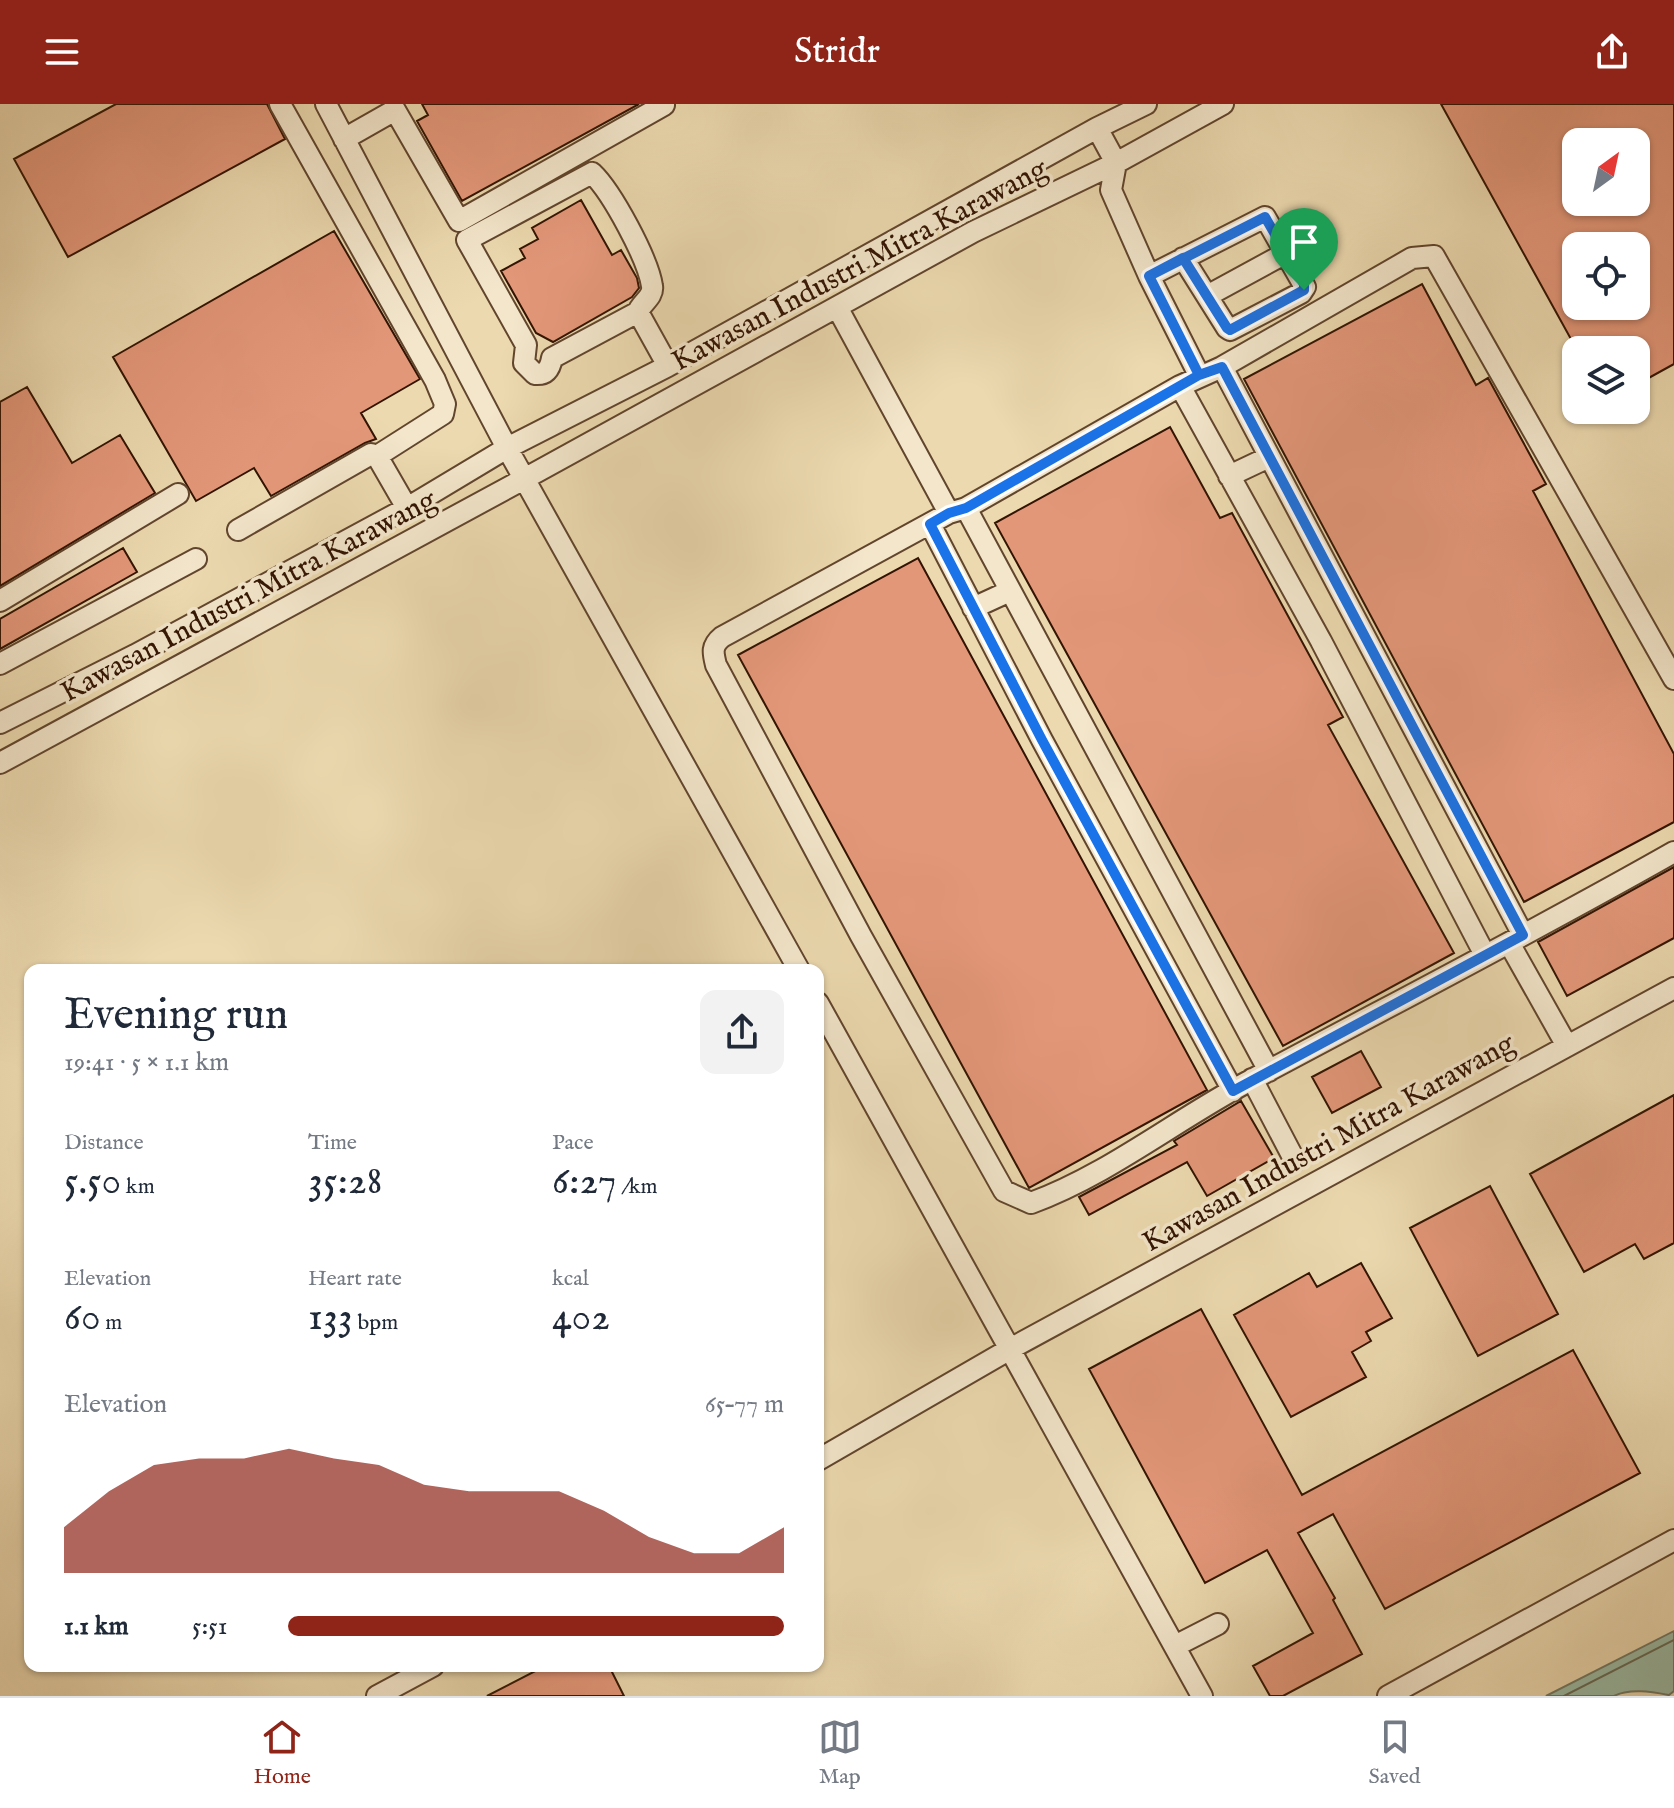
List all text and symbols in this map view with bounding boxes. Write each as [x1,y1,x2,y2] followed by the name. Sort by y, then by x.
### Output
[794,29,880,75] text: Stridr
[40,30,84,74] icon: menu
[1590,30,1634,74] icon: share
[1562,128,1650,216] north arrow
[1562,128,1650,424] map controls
[666,150,1055,381] street label: Kawasan Industri Mitra Karawang
[1270,208,1338,290] pin
[1282,220,1326,264] icon: arrive
[1562,232,1650,320] button: locate
[1562,336,1650,424] button: layers
[55,481,444,712] street label: Kawasan Industri Mitra Karawang
[64,988,288,1044] text: Evening run
[700,990,784,1074] button: share
[1136,1025,1522,1262] street label: Kawasan Industri Mitra Karawang
[64,1046,229,1079] text: 19:41 · 5 × 1.1 km
[64,1129,144,1157] text: Distance
[308,1129,357,1157] text: Time
[552,1129,594,1157] text: Pace
[64,1157,121,1208] text: 5.50
[308,1157,382,1208] text: 35:28
[552,1157,616,1208] text: 6:27
[121,1173,155,1201] text: km
[616,1173,658,1201] text: /km
[64,1265,151,1293] text: Elevation
[308,1265,402,1293] text: Heart rate
[552,1265,589,1293] text: kcal
[64,1293,101,1344] text: 60
[308,1293,353,1344] text: 133
[552,1293,610,1344] text: 402
[101,1309,122,1337] text: m
[353,1309,398,1337] text: bpm
[64,1388,167,1421] text: Elevation
[705,1388,784,1421] text: 65–77 m
[64,1610,129,1643] text: 1.1 km
[192,1610,227,1643] text: 5:51
[253,1715,311,1791] tab: Home
[818,1715,862,1791] tab: Map
[1369,1715,1421,1791] tab: Saved

